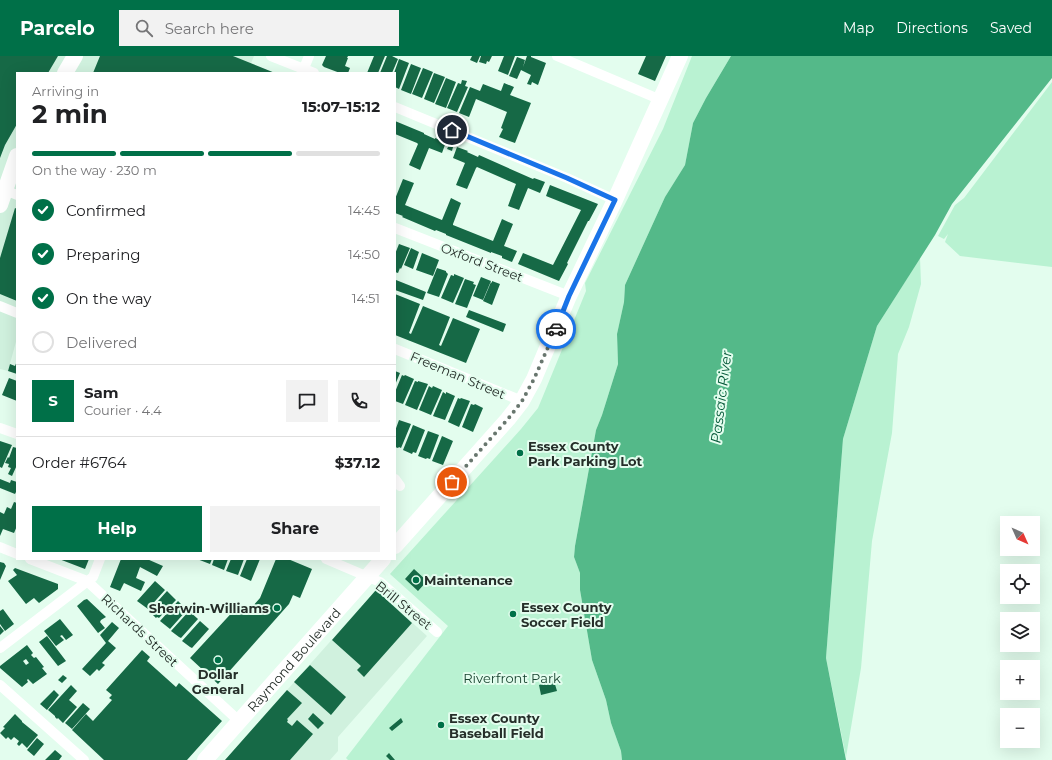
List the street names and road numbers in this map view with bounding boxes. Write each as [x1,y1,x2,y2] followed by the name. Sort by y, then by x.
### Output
[439,239,525,285] street label: Oxford Street
[408,348,508,402] street label: Freeman Street
[372,577,436,633] street label: Brill Street
[98,590,182,670] street label: Richards Street
[244,605,344,715] street label: Raymond Boulevard

